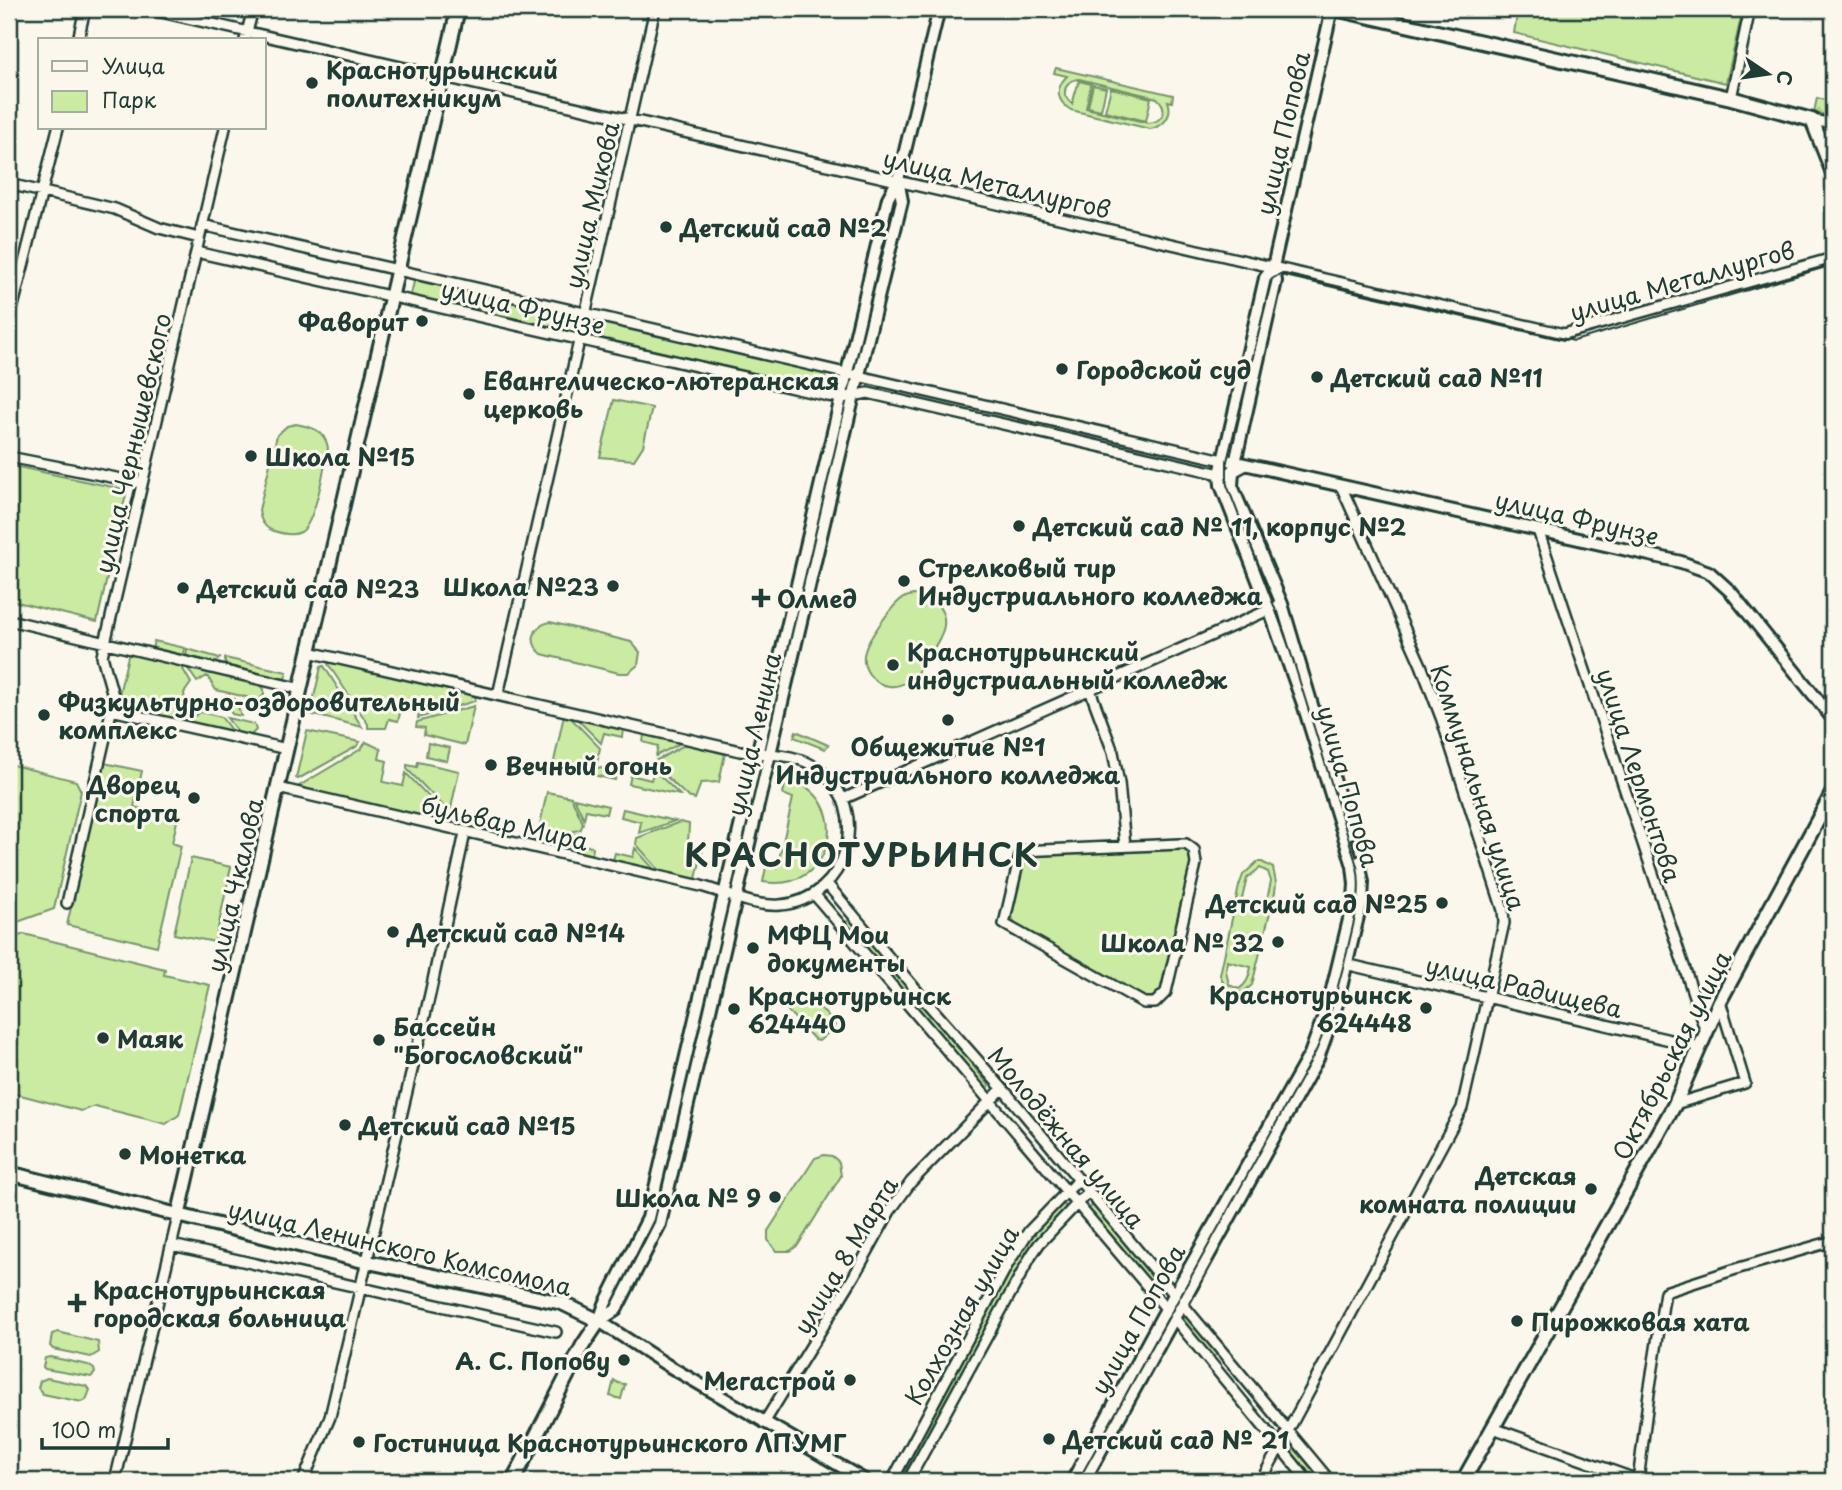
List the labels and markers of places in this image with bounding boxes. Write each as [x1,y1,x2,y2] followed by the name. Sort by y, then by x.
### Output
[326,51,558,115] place label: Краснотурьинский политехникум
[304,75,320,91] marker: Краснотурьинский политехникум
[679,209,887,245] place label: Детский сад №2
[658,219,674,235] marker: Детский сад №2
[298,303,410,339] place label: Фаворит
[414,313,430,329] marker: Фаворит
[1076,351,1251,387] place label: Городской суд
[1330,359,1543,395] place label: Детский сад №11
[1054,361,1070,377] marker: Городской суд
[483,362,840,426] place label: Евангелическо-лютеранская церковь
[1309,369,1325,385] marker: Детский сад №11
[461,386,477,402] marker: Евангелическо-лютеранская церковь
[265,438,415,474] place label: Школа №15
[243,448,259,464] marker: Школа №15
[1032,508,1407,544] place label: Детский сад № 11, корпус №2
[1011,518,1027,534] marker: Детский сад № 11, корпус №2
[918,549,1264,613] place label: Стрелковый тир Индустриального колледжа
[443,568,599,604] place label: Школа №23
[196,570,419,606] place label: Детский сад №23
[896,573,912,589] marker: Стрелковый тир Индустриального колледжа
[605,578,621,594] marker: Школа №23
[175,580,191,596] marker: Детский сад №23
[777,580,857,616] place label: Олмед
[751,588,771,608] marker: Олмед
[907,633,1228,697] place label: Краснотурьинский индустриальный колледж
[885,657,901,673] marker: Краснотурьинский индустриальный колледж
[58,683,460,747] place label: Физкультурно-оздоровительный комплекс
[36,707,52,723] marker: Физкультурно-оздоровительный комплекс
[940,712,956,728] marker: Общежитие №1 Индустриального колледжа
[776,728,1121,792] place label: Общежитие №1 Индустриального колледжа
[505,747,672,783] place label: Вечный огонь
[483,757,499,773] marker: Вечный огонь
[86,766,181,830] place label: Дворец спорта
[186,790,202,806] marker: Дворец спорта
[1205,885,1428,921] place label: Детский сад №25
[1434,895,1450,911] marker: Детский сад №25
[406,914,625,950] place label: Детский сад №14
[767,916,905,980] place label: МФЦ Мои документы
[385,924,401,940] marker: Детский сад №14
[1101,924,1264,960] place label: Школа № 32
[1270,934,1286,950] marker: Школа № 32
[745,940,761,956] marker: МФЦ Мои документы
[1209,976,1413,1040] place label: Краснотурьинск 624448
[748,977,952,1041] place label: Краснотурьинск 624440
[1418,1000,1434,1016] marker: Краснотурьинск 624448
[726,1001,742,1017] marker: Краснотурьинск 624440
[393,1008,584,1072] place label: Бассейн "Богословский"
[117,1020,184,1056] place label: Маяк
[95,1030,111,1046] marker: Маяк
[371,1032,387,1048] marker: Бассейн "Богословский"
[358,1107,576,1143] place label: Детский сад №15
[337,1117,353,1133] marker: Детский сад №15
[139,1136,247,1172] place label: Монетка
[117,1146,133,1162] marker: Монетка
[1359,1157,1577,1221] place label: Детская комната полиции
[615,1179,761,1215] place label: Школа № 9
[1583,1181,1599,1197] marker: Детская комната полиции
[767,1189,783,1205] marker: Школа № 9
[93,1271,347,1335] place label: Краснотурьинская городская больница
[67,1293,87,1313] marker: Краснотурьинская городская больница
[1531,1303,1750,1339] place label: Пирожковая хата
[1509,1313,1525,1329] marker: Пирожковая хата
[455,1342,610,1378] place label: А. С. Попову
[616,1352,632,1368] marker: А. С. Попову
[703,1362,836,1398] place label: Мегастрой
[842,1372,858,1388] marker: Мегастрой
[1062,1421,1289,1457] place label: Детский сад № 21
[373,1424,847,1460] place label: Гостиница Краснотурьинского ЛПУМГ
[1041,1431,1057,1447] marker: Детский сад № 21
[351,1434,367,1450] marker: Гостиница Краснотурьинского ЛПУМГ

